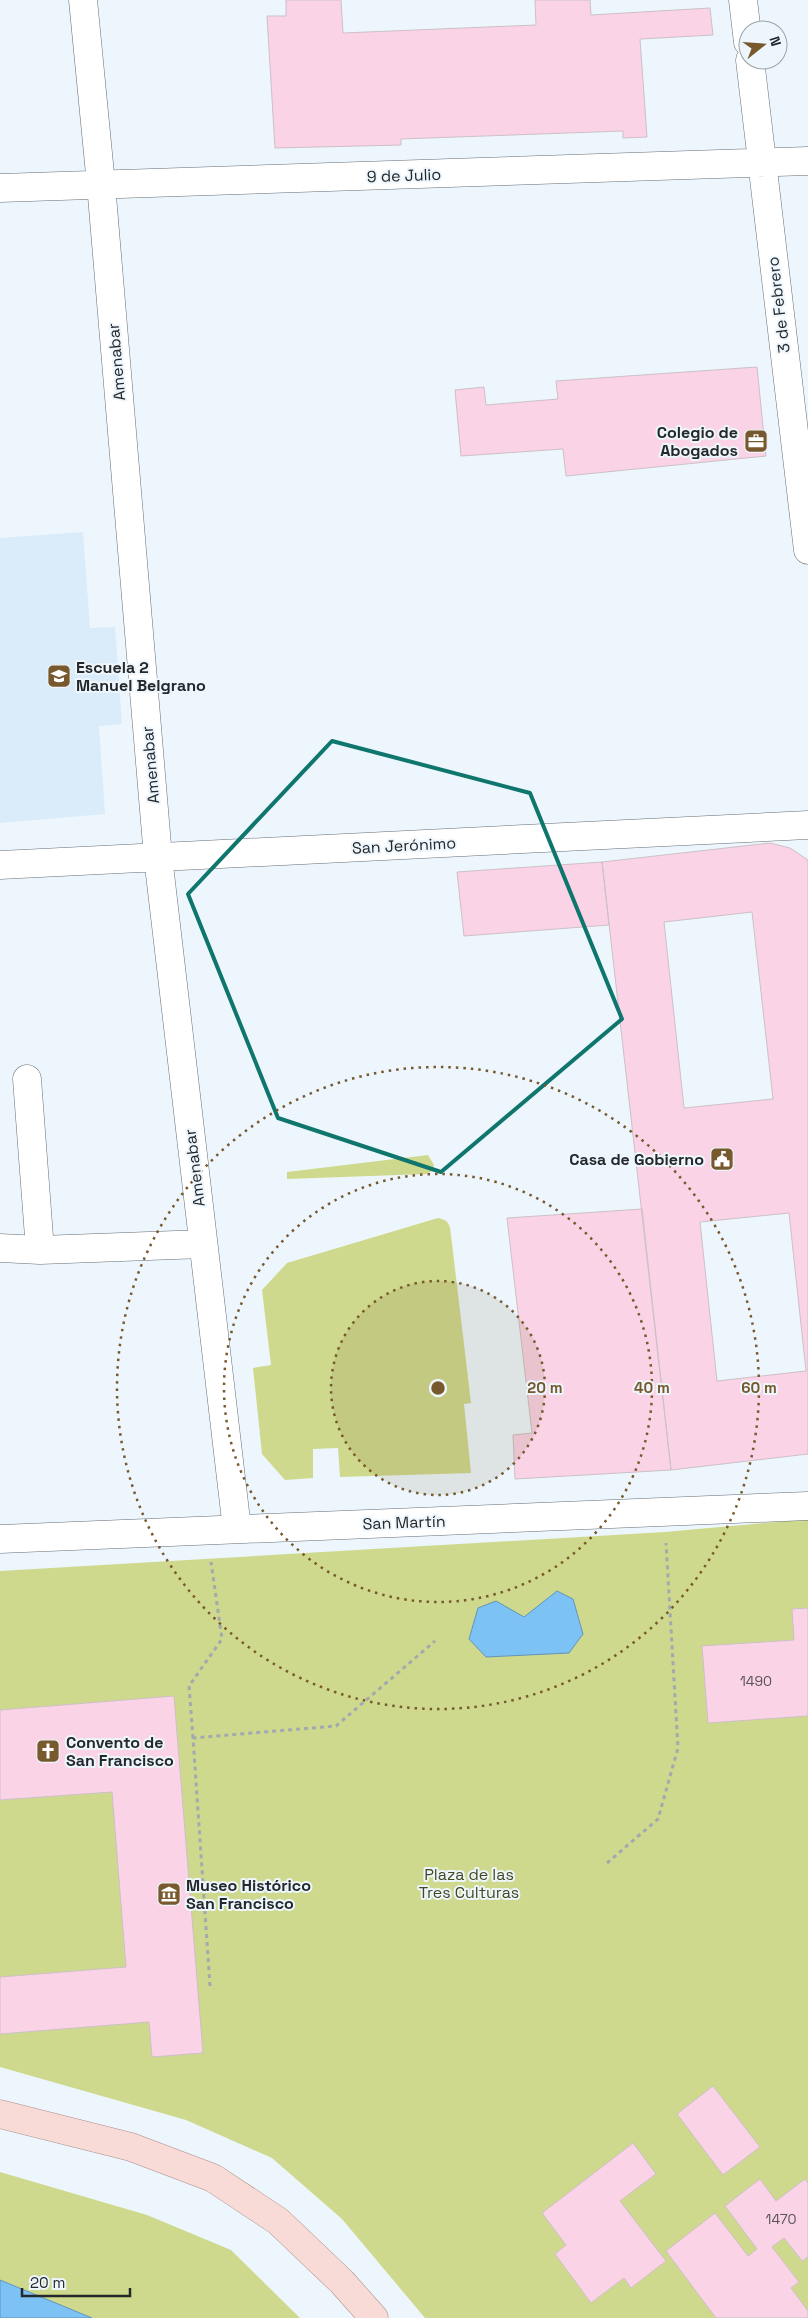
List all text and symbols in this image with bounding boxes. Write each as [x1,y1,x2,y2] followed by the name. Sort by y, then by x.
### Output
[738,20,788,70] north arrow
[765,34,785,48] text: N
[366,164,442,187] street label: 9 de Julio
[762,256,795,354] street label: 3 de Febrero
[103,322,130,402] street label: Amenabar
[657,422,738,461] place label: Colegio de Abogados
[743,428,769,454] office icon: Colegio de Abogados
[76,657,206,696] place label: Escuela 2 Manuel Belgrano
[46,663,72,689] school or university icon: Escuela 2 Manuel Belgrano
[137,725,164,805] street label: Amenabar
[351,832,457,859] street label: San Jerónimo
[179,1128,210,1208] street label: Amenabar
[709,1146,735,1172] public building icon: Casa de Gobierno
[569,1149,704,1170] place label: Casa de Gobierno
[527,1378,563,1397] text: 20 m
[634,1378,670,1397] text: 40 m
[741,1378,777,1397] text: 60 m
[429,1379,447,1397] centre of rings
[362,1511,446,1534] street label: San Martín
[740,1672,772,1690] house number: 1490
[66,1732,174,1771] place label: Convento de San Francisco
[35,1738,61,1764] church icon: Convento de San Francisco
[419,1864,519,1903] park label: Plaza de las Tres Culturas
[186,1875,311,1914] place label: Museo Histórico San Francisco
[156,1881,182,1907] museum icon: Museo Histórico San Francisco
[766,2210,796,2228] house number: 1470
[22,2266,130,2298] scale bar
[30,2273,65,2292] text: 20 m

